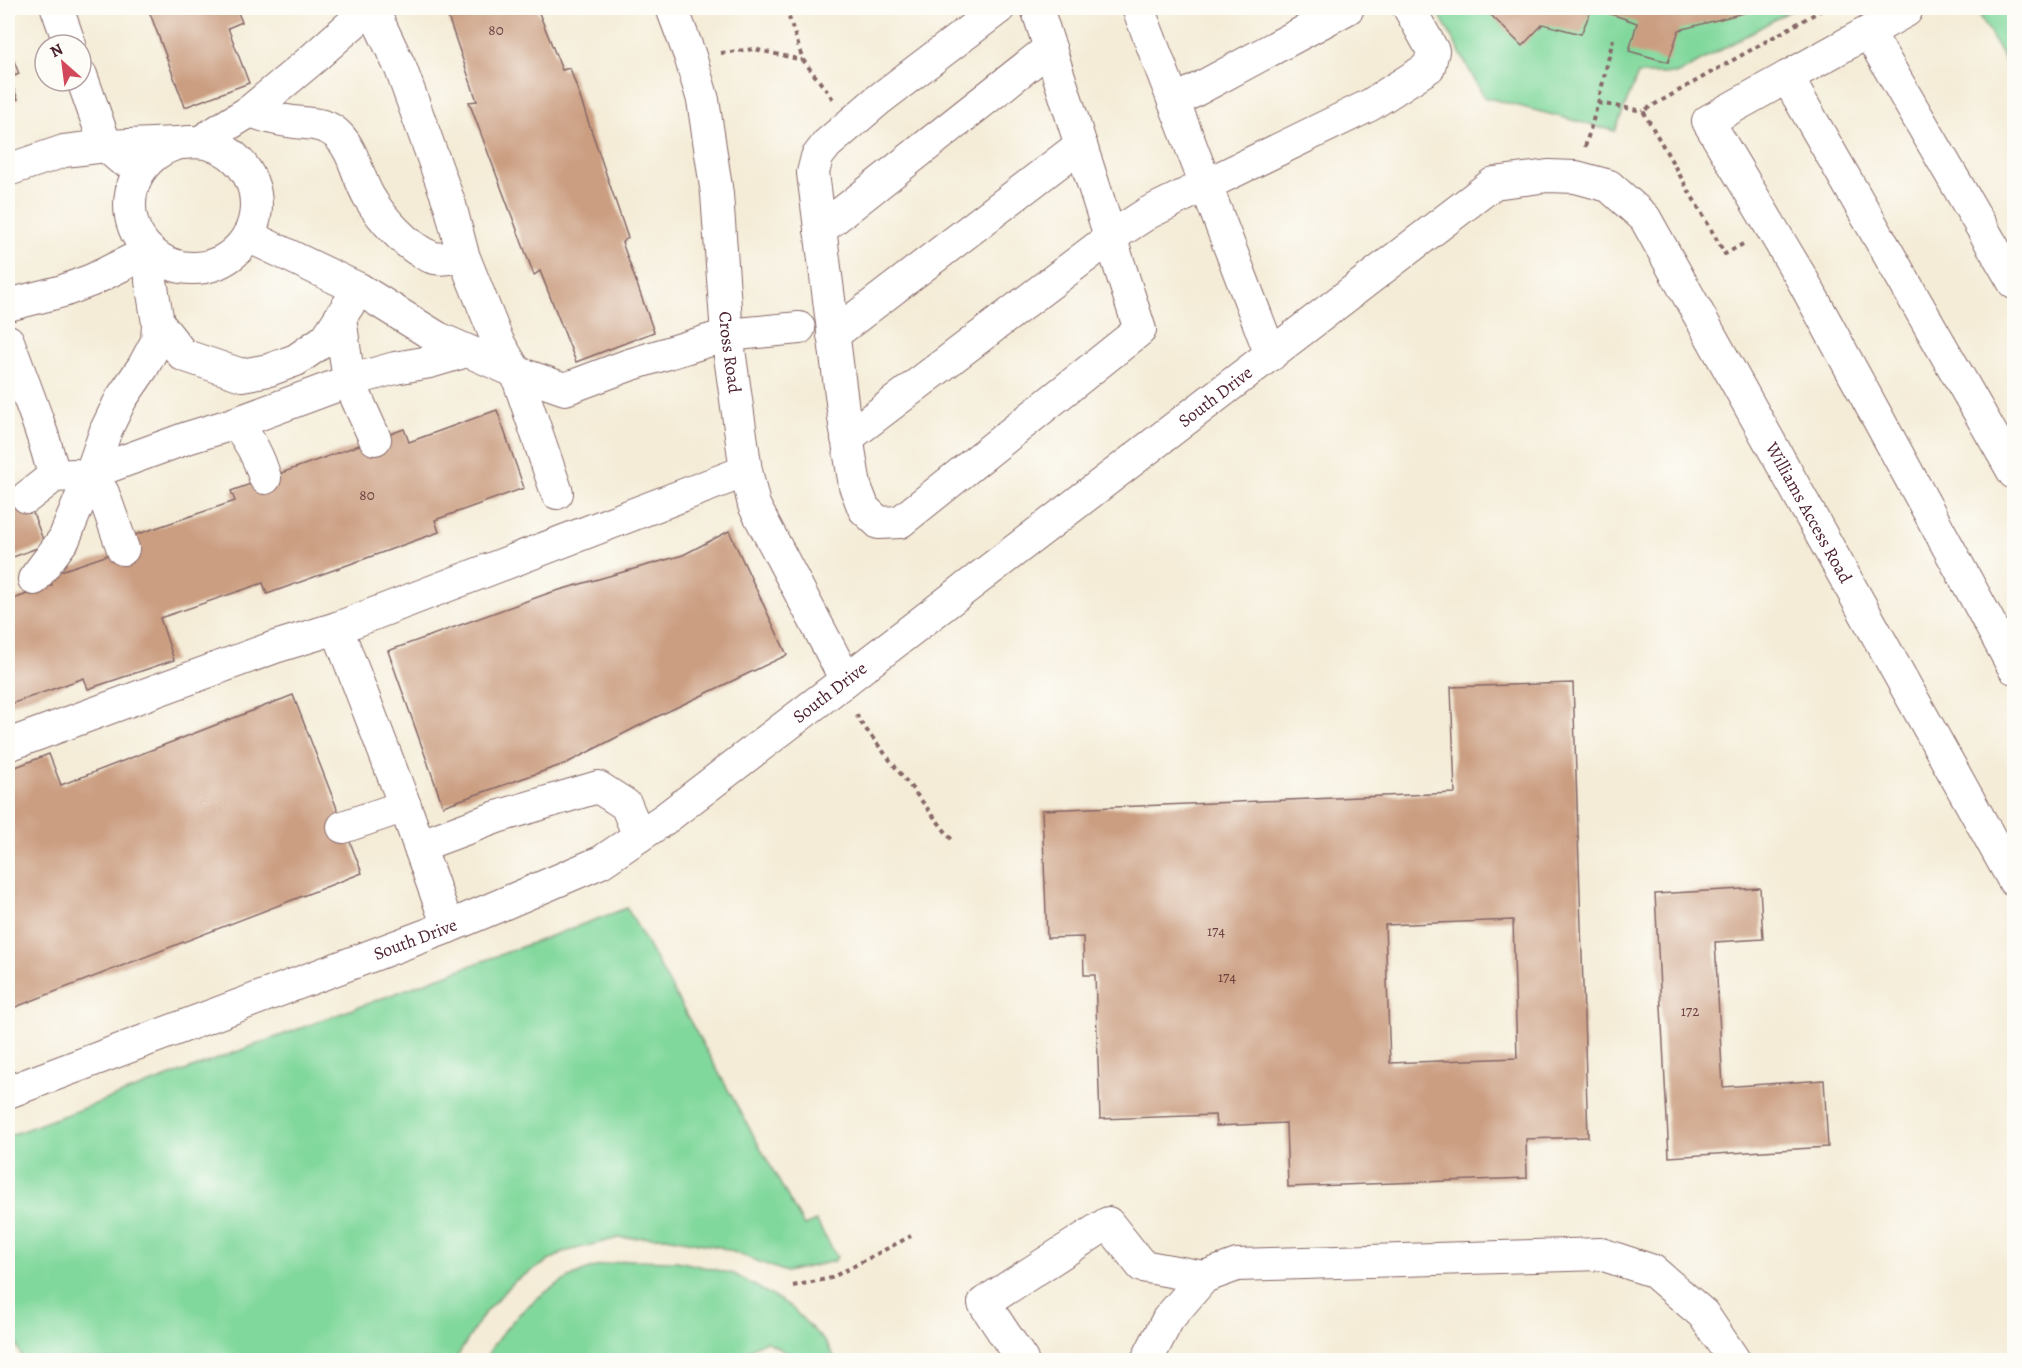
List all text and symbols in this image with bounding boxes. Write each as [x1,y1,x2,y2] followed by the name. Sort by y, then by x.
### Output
[488,20,504,40] house number: 80
[33,33,93,93] north arrow
[46,38,67,63] text: N
[713,311,747,395] street label: Cross Road
[1173,361,1257,433] street label: South Drive
[1760,437,1858,588] street label: Williams Access Road
[359,485,375,505] house number: 80
[788,656,872,729] street label: South Drive
[370,913,461,966] street label: South Drive
[1207,921,1225,941] house number: 174
[1218,967,1236,987] house number: 174
[1681,1001,1699,1021] house number: 172

